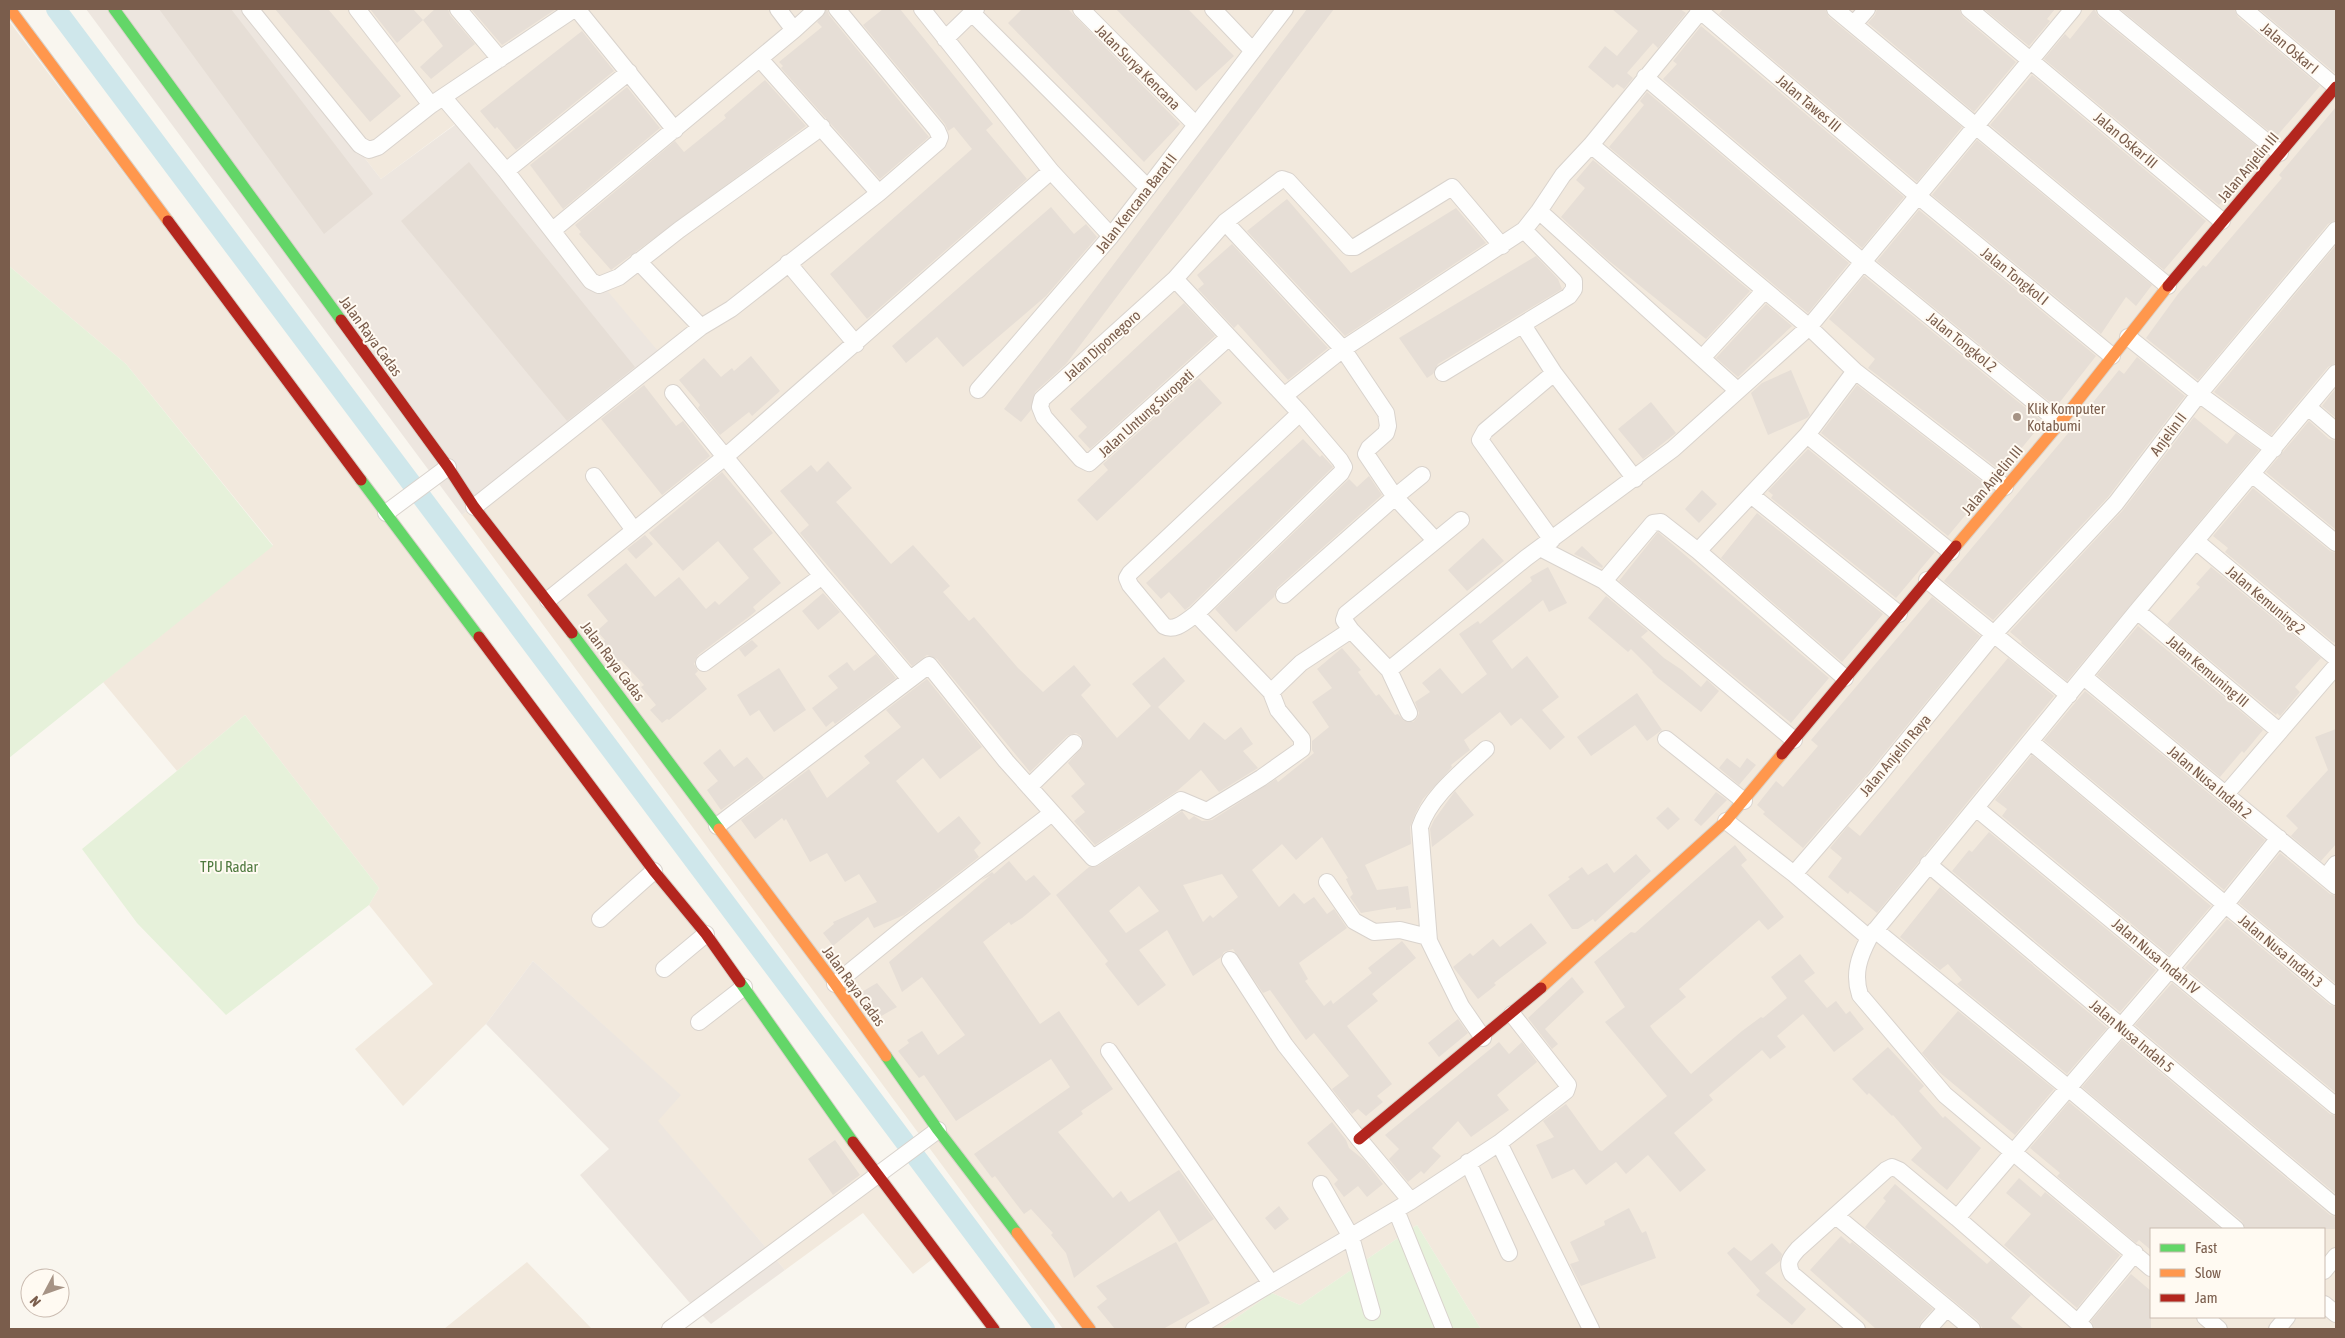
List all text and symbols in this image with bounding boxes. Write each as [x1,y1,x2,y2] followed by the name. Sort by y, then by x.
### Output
[2258,19,2322,77] street label: Jalan Oskar I
[1092,21,1184,113] street label: Jalan Surya Kencana
[1773,71,1845,135] street label: Jalan Tawes III
[2091,109,2161,171] street label: Jalan Oskar III
[2214,129,2282,205] street label: Jalan Anjelin III
[1092,150,1180,256] street label: Jalan Kencana Barat II
[1978,244,2052,308] street label: Jalan Tongkol I
[336,293,406,379] street label: Jalan Raya Cadas
[1060,306,1144,384] street label: Jalan Diponegoro
[1924,309,2000,375] street label: Jalan Tongkol 2
[1095,366,1197,460] street label: Jalan Untung Suropati
[2027,400,2106,434] place label: Klik Komputer Kotabumi
[2146,409,2190,459] street label: Anjelin II
[2011,411,2023,423] marker: Klik Komputer Kotabumi
[1958,442,2026,518] street label: Jalan Anjelin III
[2223,562,2309,638] street label: Jalan Kemuning 2
[578,618,648,704] street label: Jalan Raya Cadas
[2163,632,2253,710] street label: Jalan Kemuning III
[1856,711,1934,799] street label: Jalan Anjelin Raya
[2165,742,2255,822] street label: Jalan Nusa Indah 2
[200,858,258,875] park label: TPU Radar
[2236,911,2326,991] street label: Jalan Nusa Indah 3
[2109,915,2203,998] street label: Jalan Nusa Indah IV
[819,943,889,1029] street label: Jalan Raya Cadas
[2087,996,2177,1076] street label: Jalan Nusa Indah 5
[2150,1228,2325,1318] legend
[2195,1239,2217,1256] text: Fast
[2195,1264,2221,1281] text: Slow
[20,1268,70,1318] north arrow
[2195,1289,2218,1306] text: Jam
[26,1293,44,1310] text: N

